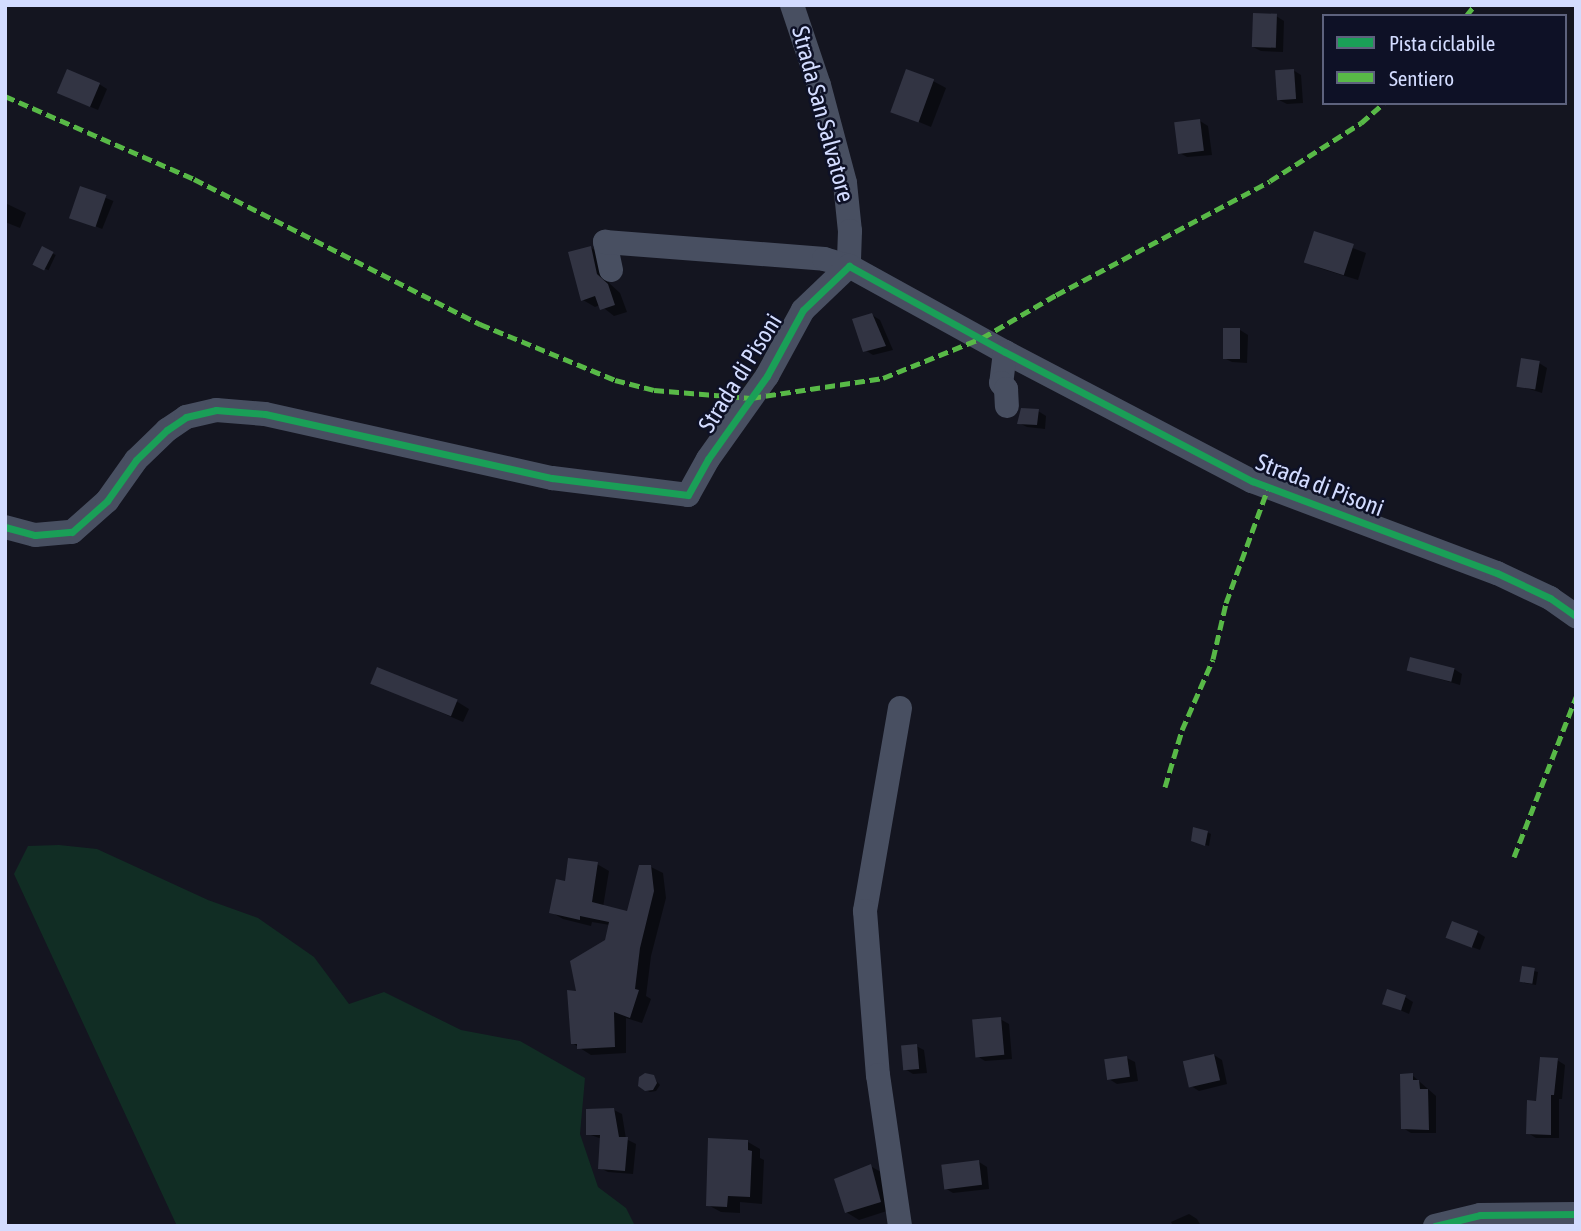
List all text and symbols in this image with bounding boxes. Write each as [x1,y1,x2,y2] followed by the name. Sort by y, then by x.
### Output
[1322,14,1567,105] legend
[786,23,860,205] street label: Strada San Salvatore
[1389,31,1495,55] text: Pista ciclabile
[1389,66,1454,90] text: Sentiero
[692,308,788,438] street label: Strada di Pisoni
[1252,447,1388,523] street label: Strada di Pisoni

